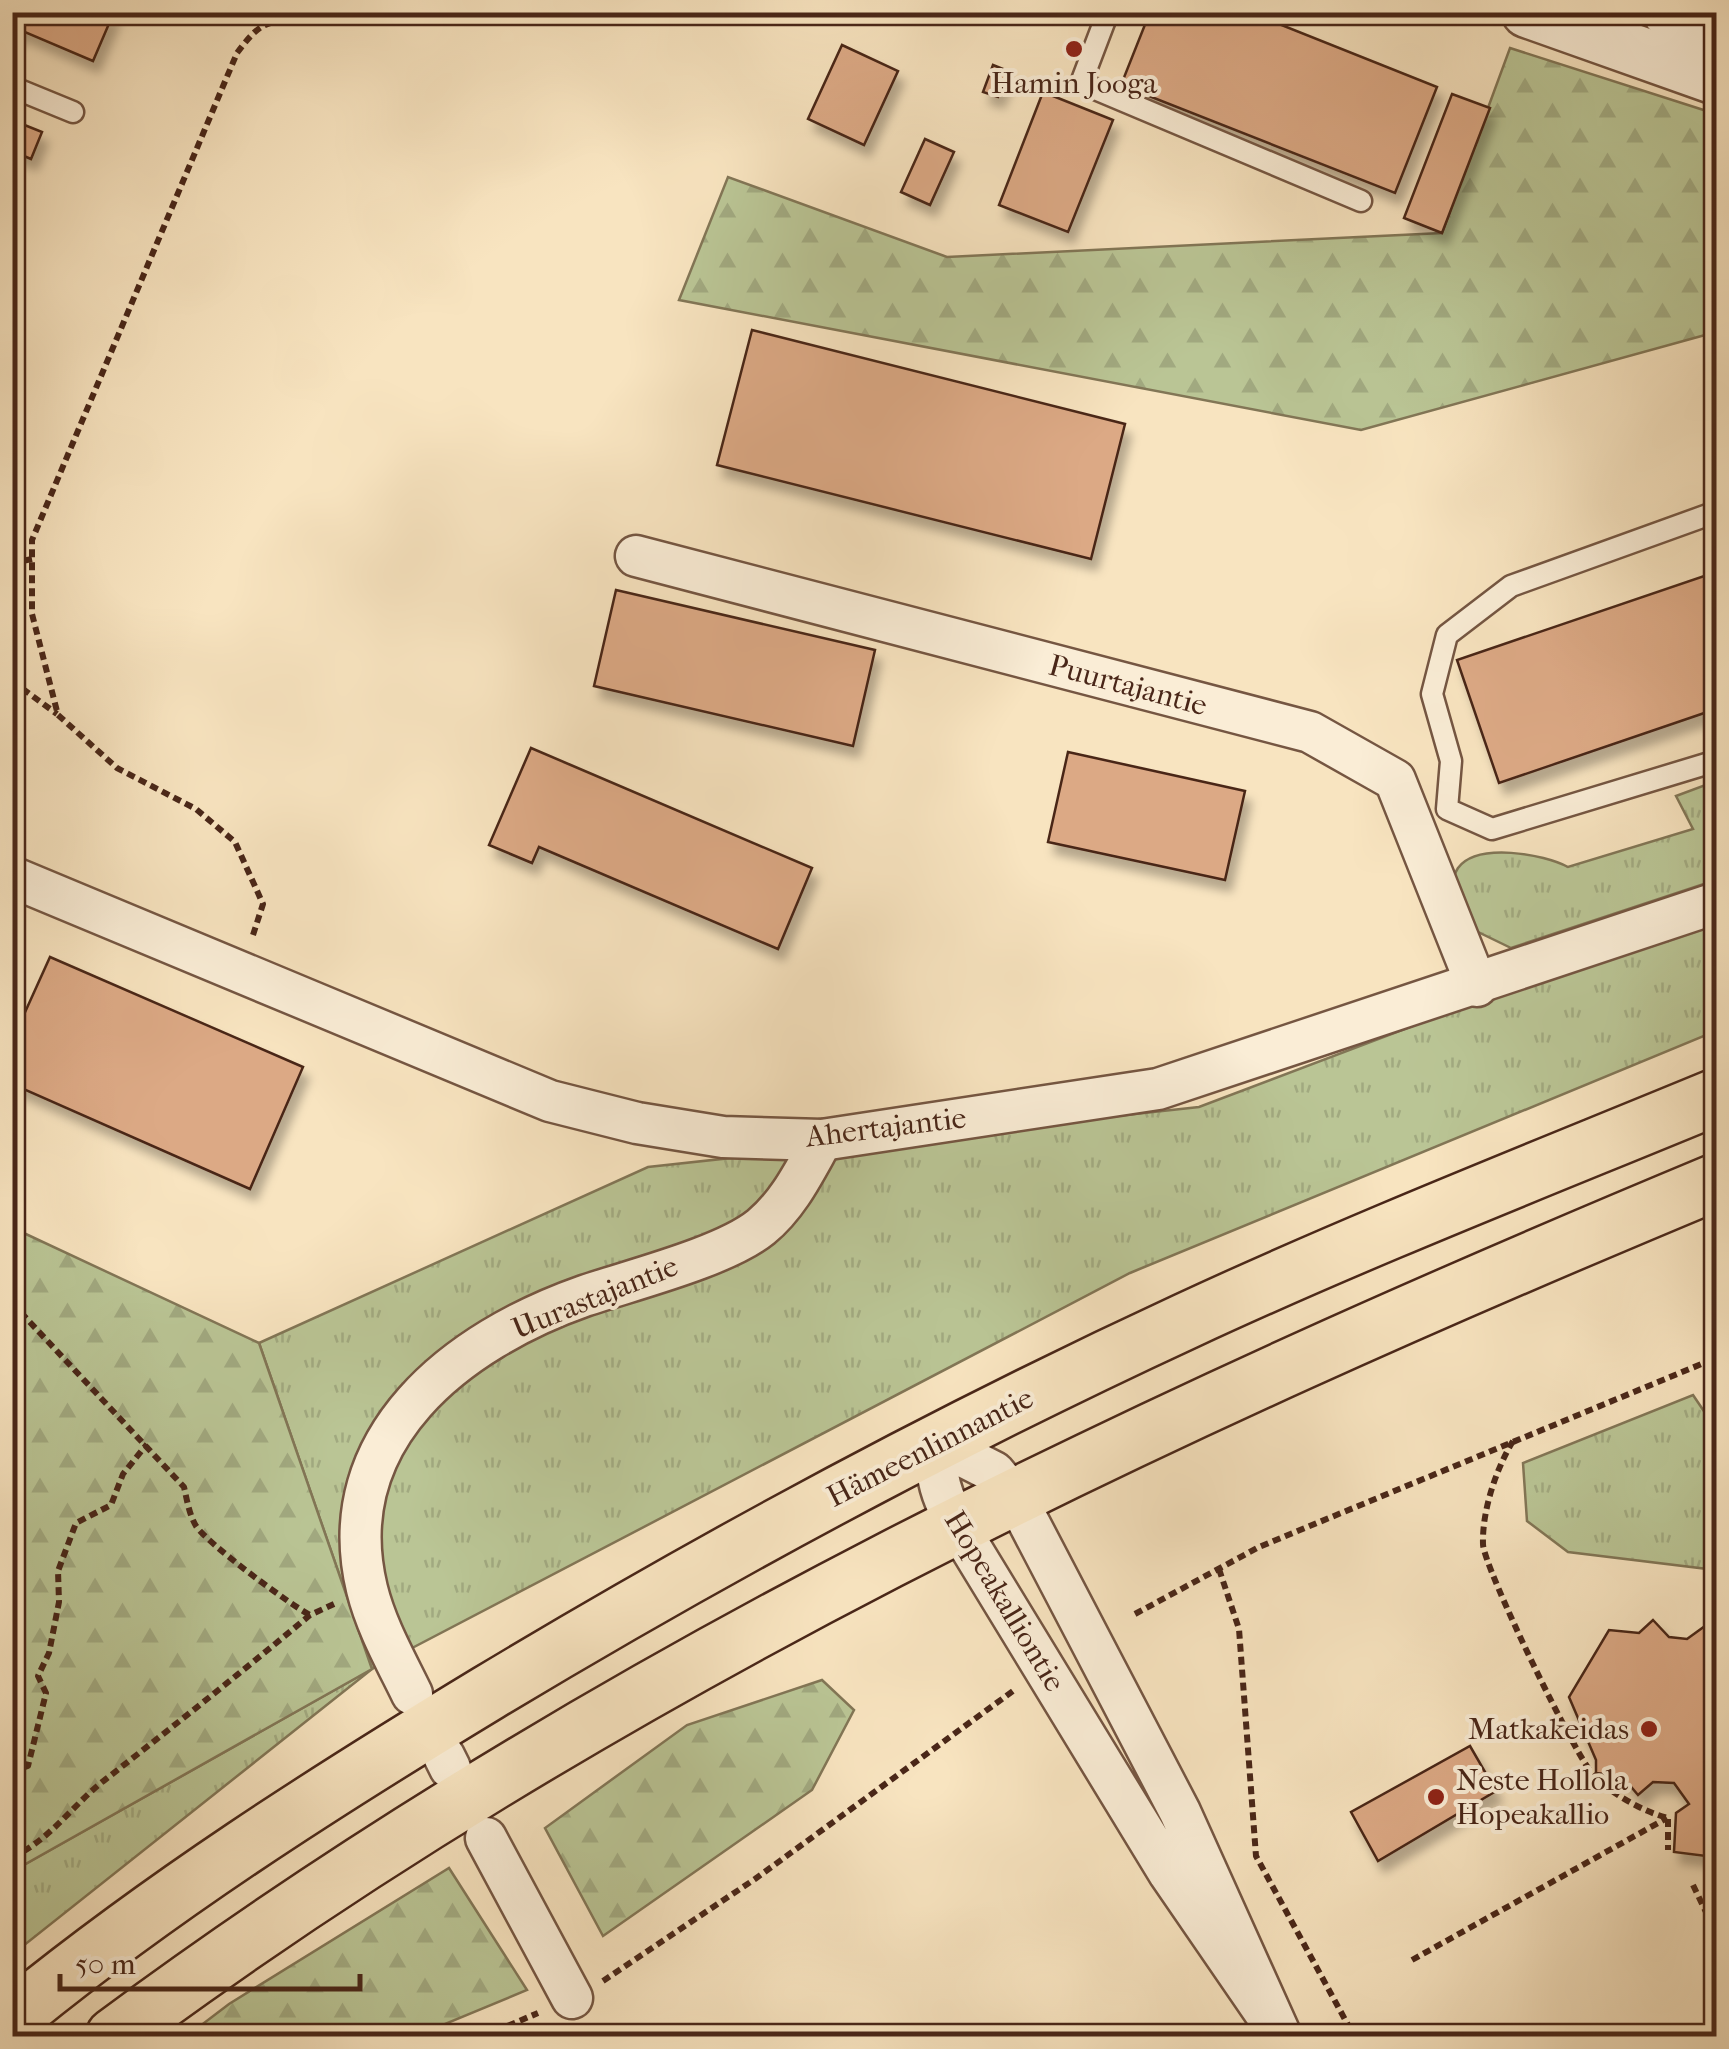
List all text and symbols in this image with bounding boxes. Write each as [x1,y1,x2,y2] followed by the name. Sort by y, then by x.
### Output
[1063,38,1085,60] marker: Hamin Jooga
[991,66,1158,101] place label: Hamin Jooga
[1045,648,1211,723] street label: Puurtajantie
[803,1100,968,1155] street label: Ahertajantie
[507,1248,683,1347] street label: Uurastajantie
[821,1380,1039,1515] street label: Hämeenlinnantie
[937,1505,1072,1698] street label: Hopeakalliontie
[1468,1712,1629,1747] place label: Matkakeidas
[1638,1718,1660,1740] marker: Matkakeidas
[1456,1763,1629,1832] place label: Neste Hollola Hopeakallio
[1425,1786,1447,1808] marker: Neste Hollola Hopeakallio
[60,1929,360,1991] scale bar
[75,1947,136,1982] text: 50 m

